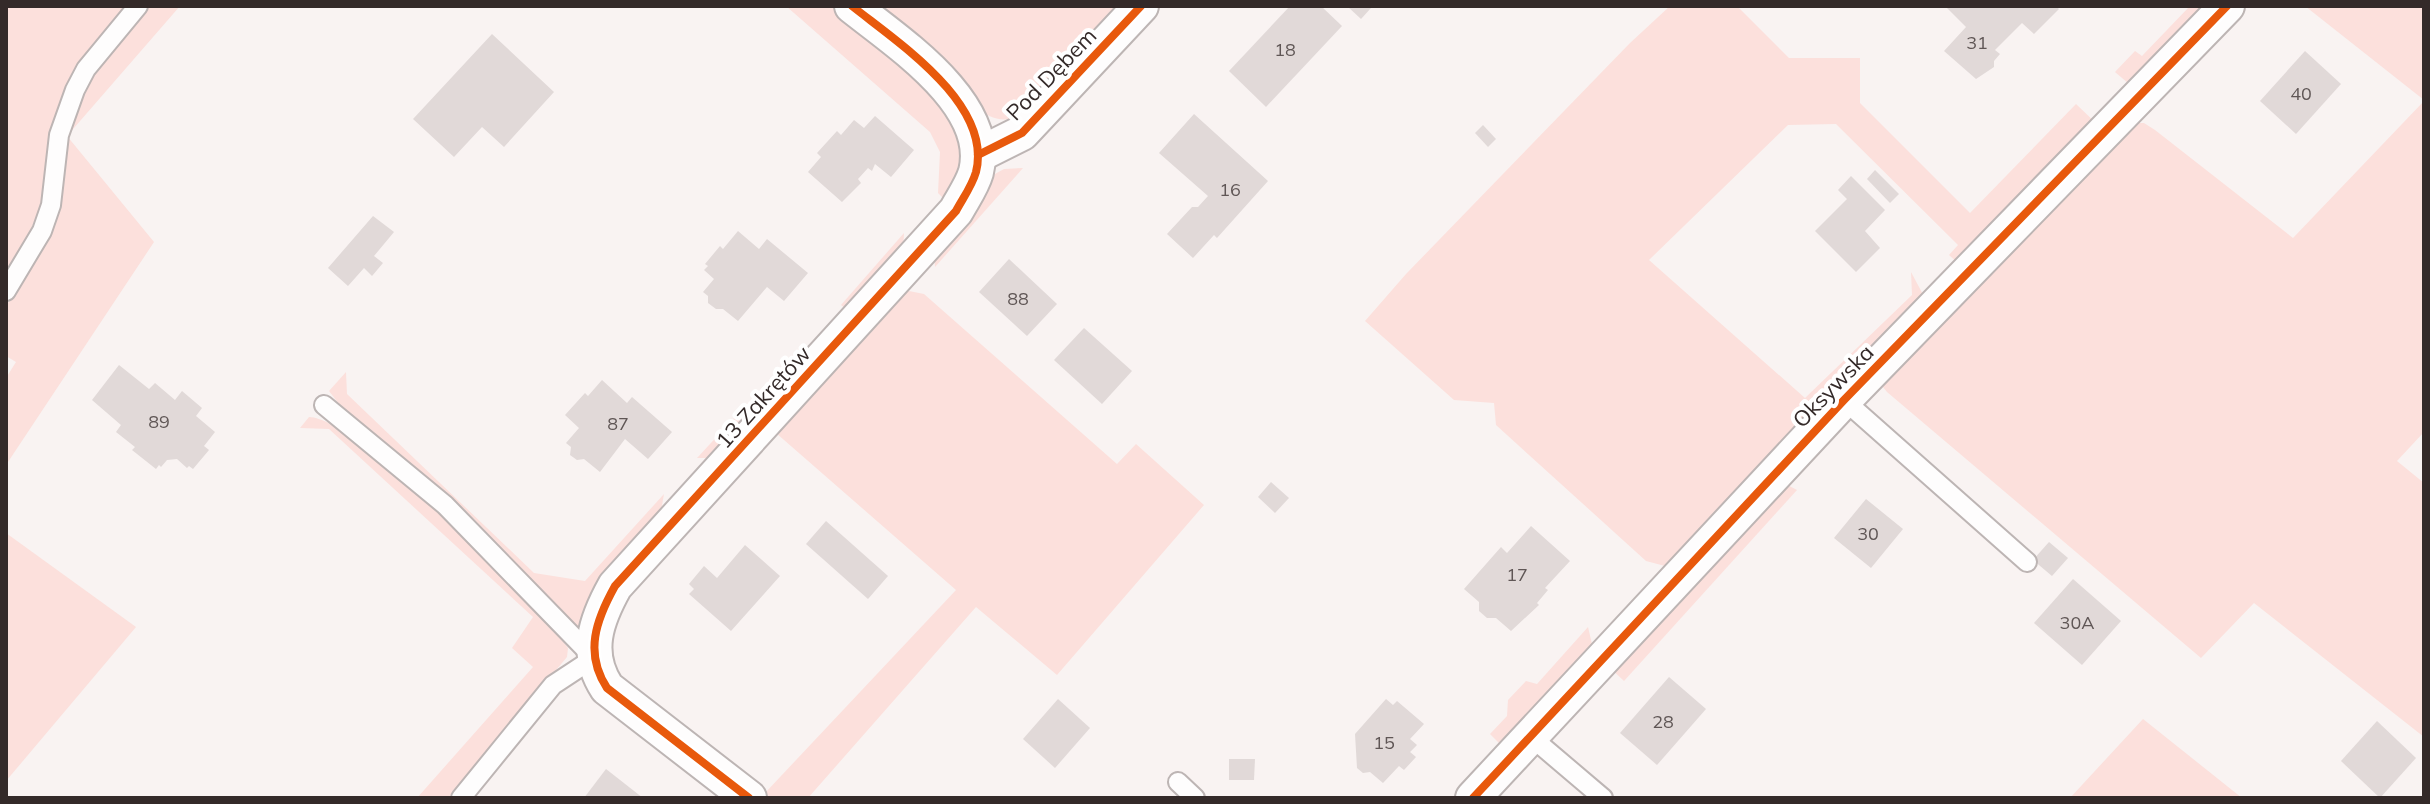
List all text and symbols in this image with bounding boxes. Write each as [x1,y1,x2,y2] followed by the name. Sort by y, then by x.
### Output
[1000,22,1102,126] street label: Pod Dębem
[1966,31,1988,54] house number: 31
[1274,38,1296,61] house number: 18
[2290,82,2312,105] house number: 40
[1219,178,1241,201] house number: 16
[1007,287,1029,310] house number: 88
[1786,339,1880,433] street label: Oksywska
[710,340,816,454] street label: 13 Zakrętów
[148,410,170,433] house number: 89
[607,412,629,435] house number: 87
[1857,522,1879,545] house number: 30
[1506,563,1528,586] house number: 17
[2060,611,2094,634] house number: 30A
[1652,710,1674,733] house number: 28
[1373,731,1395,754] house number: 15

